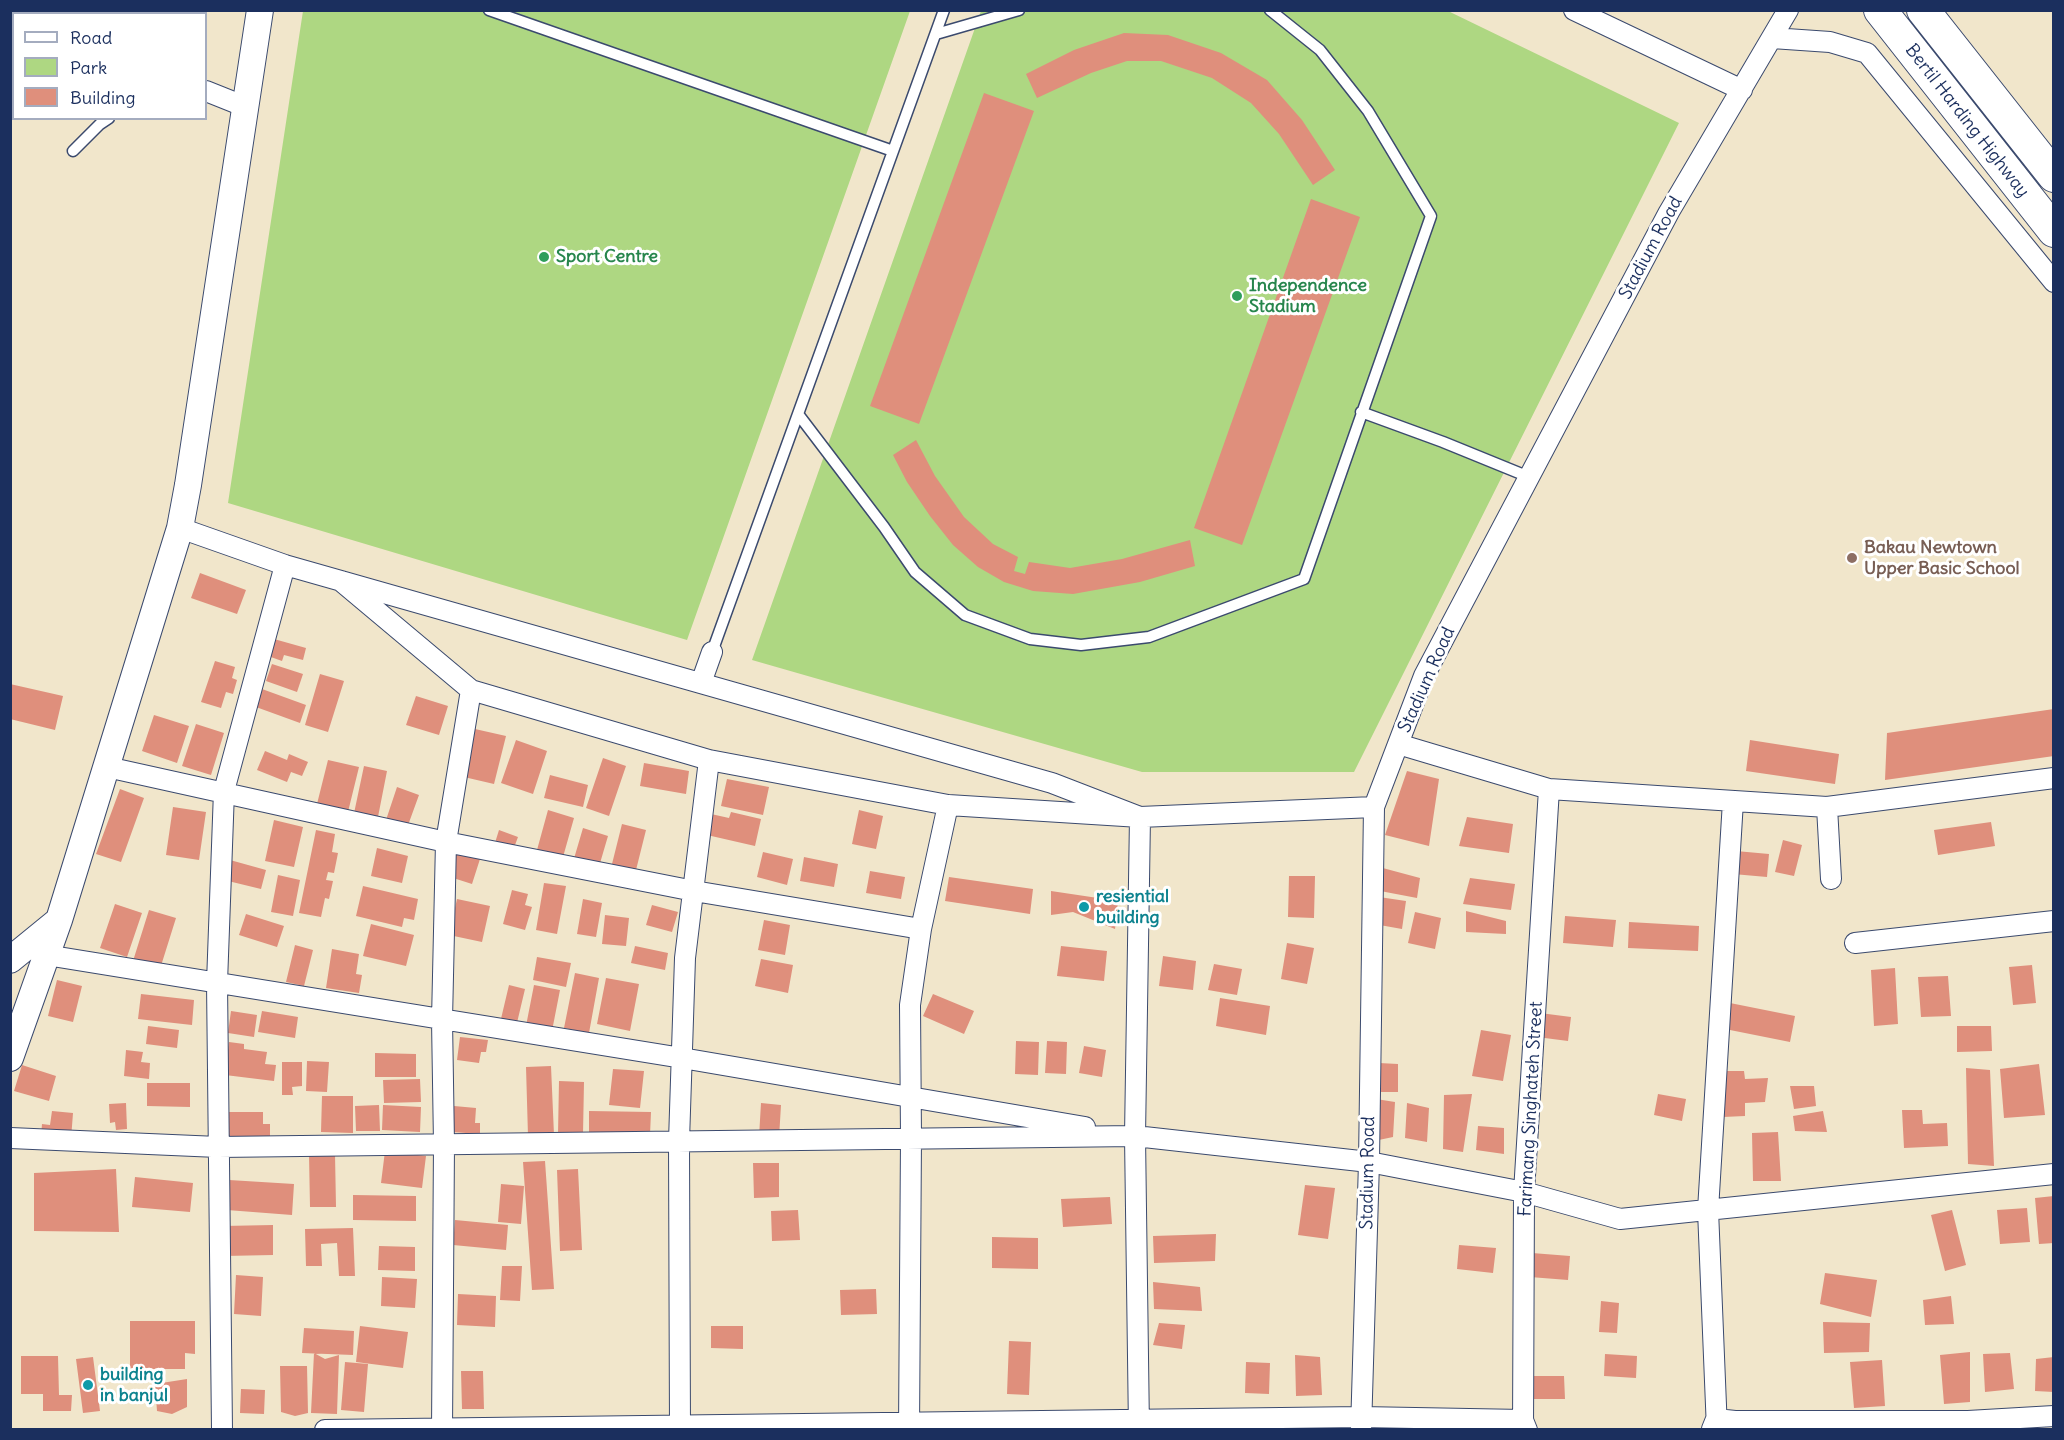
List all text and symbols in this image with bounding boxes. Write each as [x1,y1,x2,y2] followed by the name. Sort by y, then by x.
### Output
[12,12,207,120] legend
[70,26,112,49] text: Road
[1900,40,2034,202] street label: Bertil Harding Highway
[70,56,107,79] text: Park
[70,86,135,109] text: Building
[1615,193,1687,303] street label: Stadium Road
[556,246,658,268] place label: Sport Centre
[537,250,551,264] marker: Sport Centre
[1249,275,1367,318] place label: Independence Stadium
[1230,289,1244,303] marker: Independence Stadium
[1864,537,2020,580] place label: Bakau Newtown Upper Basic School
[1845,551,1859,565] marker: Bakau Newtown Upper Basic School
[1394,624,1460,736] street label: Stadium Road
[1096,886,1169,928] place label: resiential building
[1077,900,1091,914] marker: resiential building
[1515,1001,1547,1217] street label: Farimang Singhateh Street
[1356,1116,1380,1230] street label: Stadium Road
[100,1364,168,1406] place label: building in banjul
[81,1378,95,1392] marker: building in banjul

